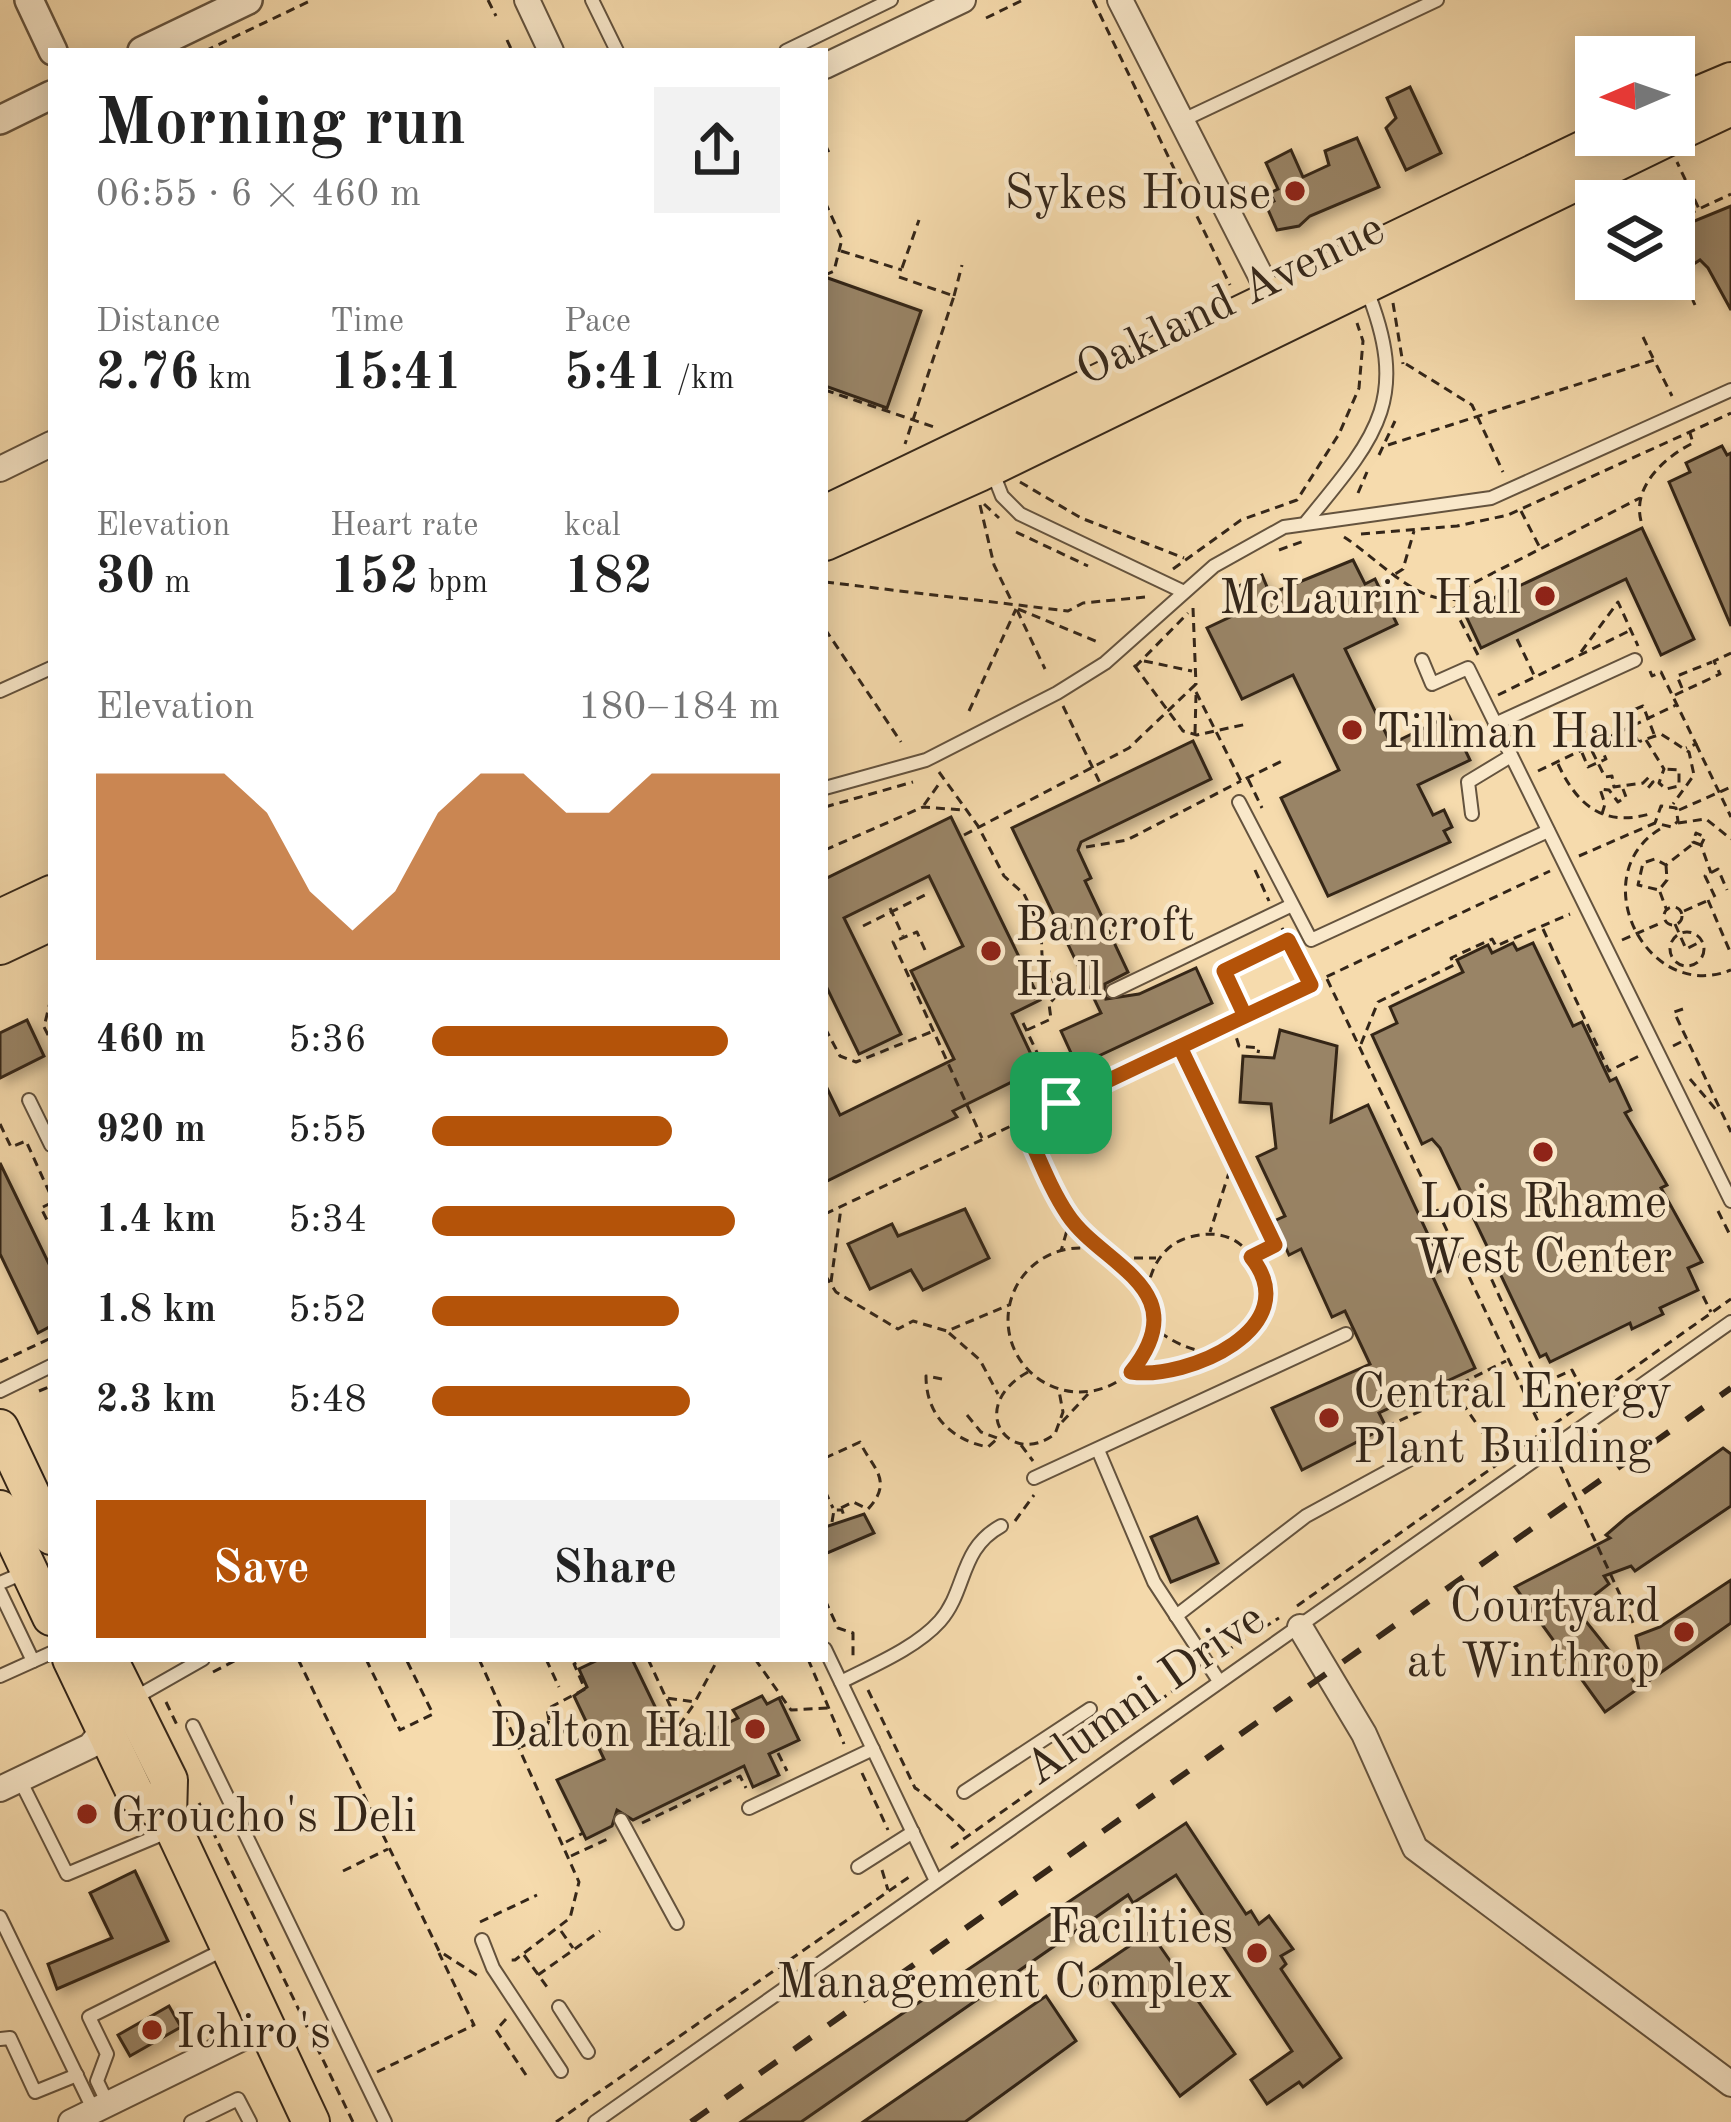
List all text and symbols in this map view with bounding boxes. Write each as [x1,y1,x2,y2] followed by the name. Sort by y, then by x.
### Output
[1575,36,1695,156] north arrow
[1575,36,1695,300] map controls
[654,87,780,213] button: share
[96,93,466,159] text: Morning run
[1004,171,1271,219] place label: Sykes House
[96,175,421,214] text: 06:55 · 6 × 460 m
[1282,178,1308,204] marker: Sykes House
[1575,180,1695,300] button: layers
[1069,205,1392,396] street label: Oakland Avenue
[96,306,220,339] text: Distance
[330,306,404,339] text: Time
[564,306,631,339] text: Pace
[96,349,199,400] text: 2.76
[330,349,463,400] text: 15:41
[564,349,667,400] text: 5:41
[199,363,252,396] text: km
[667,363,734,396] text: /km
[96,510,230,543] text: Elevation
[330,510,478,543] text: Heart rate
[564,510,621,543] text: kcal
[96,553,155,604] text: 30
[330,553,419,604] text: 152
[564,553,653,604] text: 182
[155,567,191,600] text: m
[419,567,488,600] text: bpm
[1219,576,1521,624] place label: McLaurin Hall
[1532,583,1558,609] marker: McLaurin Hall
[96,688,255,727] text: Elevation
[578,688,780,727] text: 180–184 m
[1376,710,1638,758] place label: Tillman Hall
[1339,717,1365,743] marker: Tillman Hall
[1015,903,1195,1006] place label: Bancroft Hall
[978,938,1004,964] marker: Bancroft Hall
[96,1021,206,1060] text: 460 m
[288,1021,367,1060] text: 5:36
[1010,1052,1112,1154] pin
[1028,1070,1094,1136] icon: arrive
[96,1111,206,1150] text: 920 m
[288,1111,367,1150] text: 5:55
[1530,1139,1556,1165] marker: Lois Rhame West Center
[1414,1180,1672,1283] place label: Lois Rhame West Center
[96,1201,216,1240] text: 1.4 km
[288,1201,367,1240] text: 5:34
[96,1291,216,1330] text: 1.8 km
[288,1291,367,1330] text: 5:52
[1353,1370,1672,1473] place label: Central Energy Plant Building
[96,1381,216,1420] text: 2.3 km
[288,1381,367,1420] text: 5:48
[1316,1405,1342,1431] marker: Central Energy Plant Building
[96,1500,426,1638] button: Save
[450,1500,780,1638] button: Share
[1407,1584,1660,1687] place label: Courtyard at Winthrop
[1016,1595,1274,1796] street label: Alumni Drive
[1671,1619,1697,1645] marker: Courtyard at Winthrop
[489,1709,731,1757] place label: Dalton Hall
[742,1716,768,1742] marker: Dalton Hall
[111,1794,417,1842] place label: Groucho's Deli
[74,1801,100,1827] marker: Groucho's Deli
[776,1905,1233,2008] place label: Facilities Management Complex
[1244,1940,1270,1966] marker: Facilities Management Complex
[176,2010,331,2058] place label: Ichiro's
[139,2017,165,2043] marker: Ichiro's

